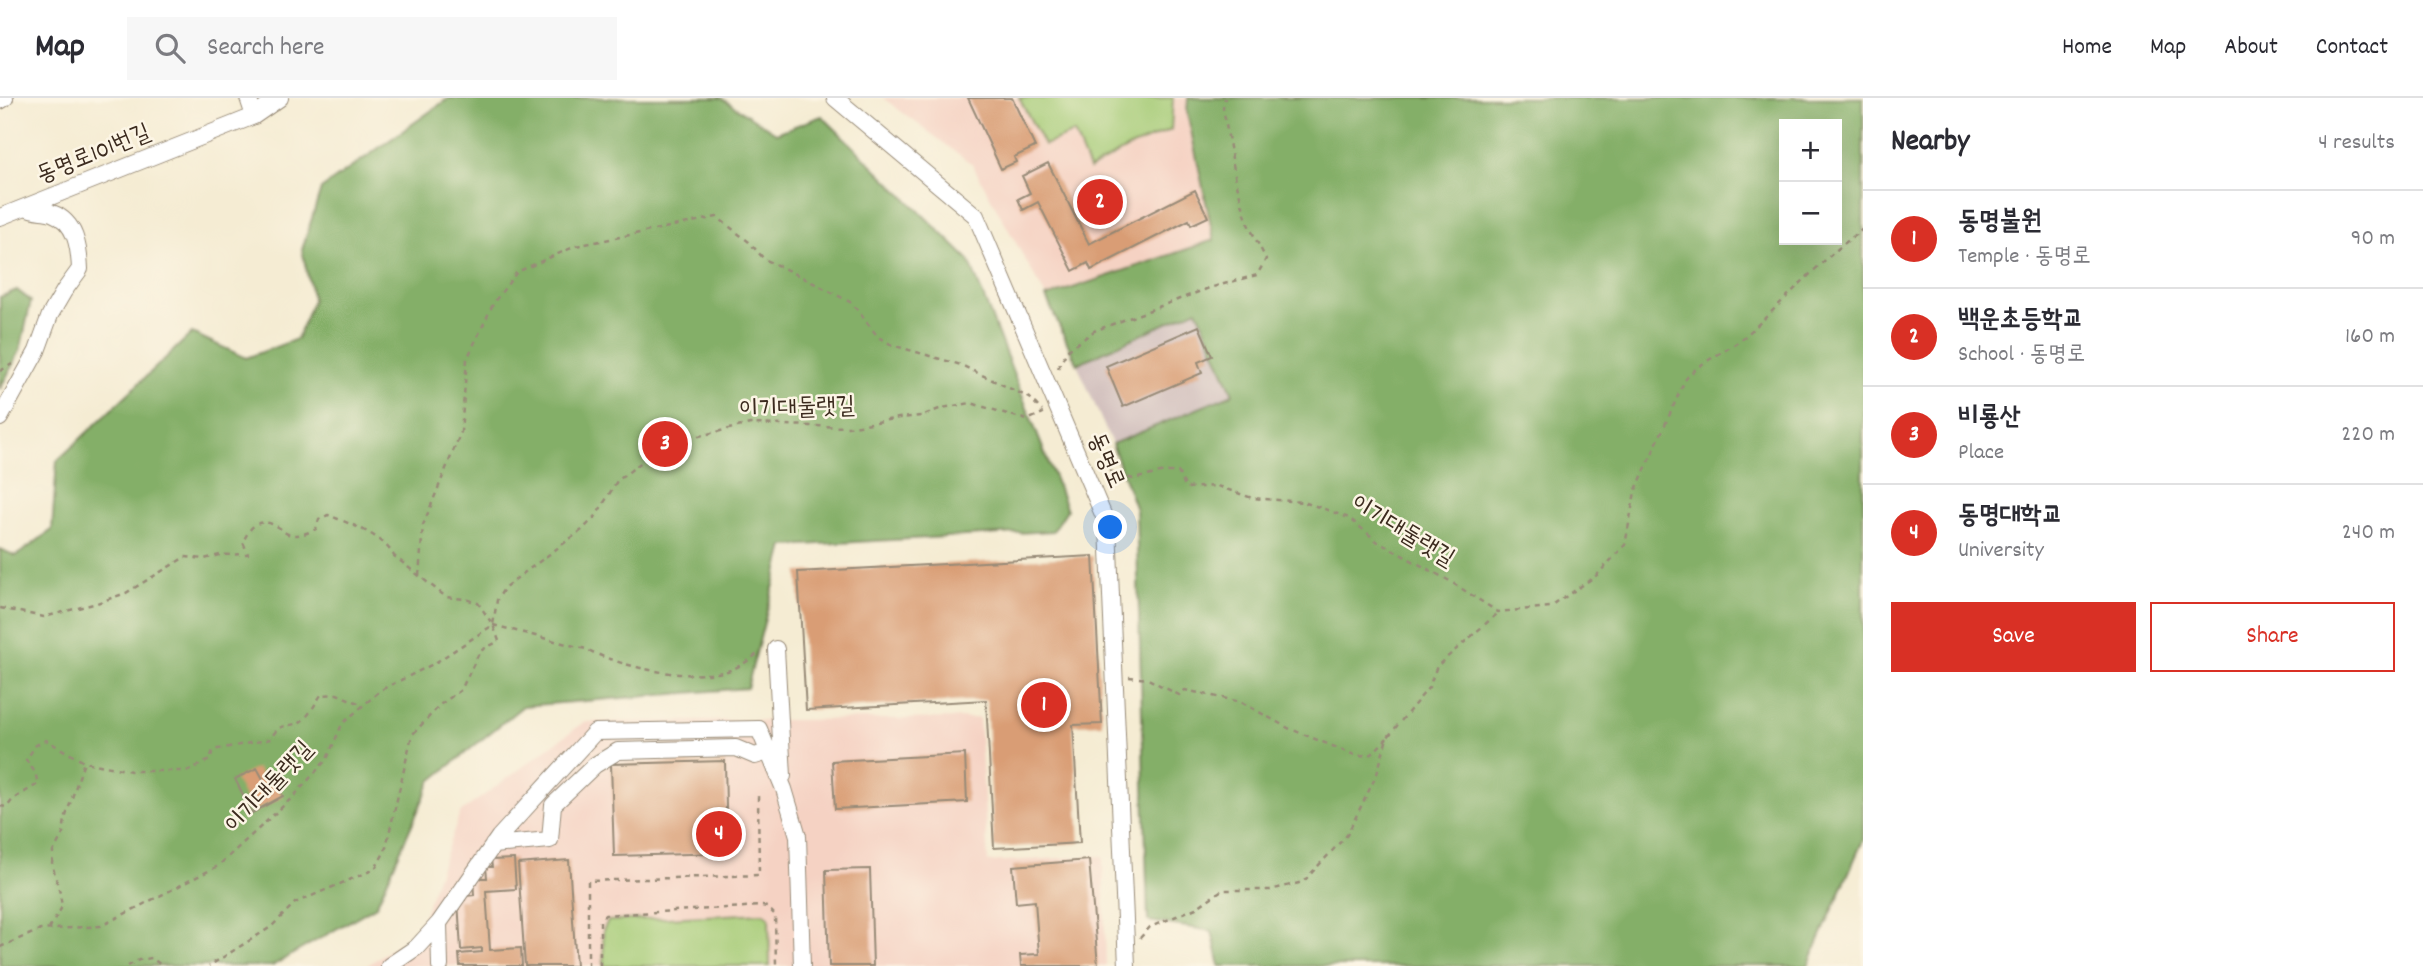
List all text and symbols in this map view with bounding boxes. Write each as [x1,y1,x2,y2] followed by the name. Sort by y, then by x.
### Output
[127,17,617,80] search box
[35,25,85,72] text: Map
[151,29,189,67] icon: search
[207,30,325,67] text: Search here
[2062,31,2112,65] text: Home
[2150,31,2186,65] text: Map
[2224,31,2278,65] text: About
[2316,31,2388,65] text: Contact
[32,117,156,193] street label: 동명로101번길
[1779,119,1842,245] map controls
[1779,119,1842,182] button: +
[1891,122,1969,165] text: Nearby
[2318,127,2395,160] text: 4 results
[1077,176,1123,228] pin: 2
[1779,182,1842,245] button: −
[1958,204,2042,241] text: 동명불원
[1911,223,1917,256] text: 1
[2351,223,2395,256] text: 90 m
[1958,241,2091,274] text: Temple · 동명로
[1958,302,2084,339] text: 백운초등학교
[1909,321,1919,354] text: 2
[2345,321,2395,354] text: 160 m
[1958,339,2085,372] text: School · 동명로
[739,390,855,428] street label: 이기대둘랫길
[1958,400,2021,437] text: 비룡산
[642,418,688,470] pin: 3
[1909,419,1919,452] text: 3
[2341,419,2395,452] text: 220 m
[1078,428,1132,494] street label: 동명로
[1958,437,2004,470] text: Place
[1344,488,1460,576] street label: 이기대둘랫길
[1958,498,2063,535] text: 동명대학교
[1093,510,1127,544] your location
[1909,517,1919,550] text: 4
[2342,517,2395,550] text: 240 m
[1958,535,2044,568] text: University
[1891,602,2136,672] button: Save
[2150,602,2395,672] button: Share
[1021,679,1067,731] pin: 1
[218,734,322,842] street label: 이기대둘랫길
[696,808,742,860] pin: 4

